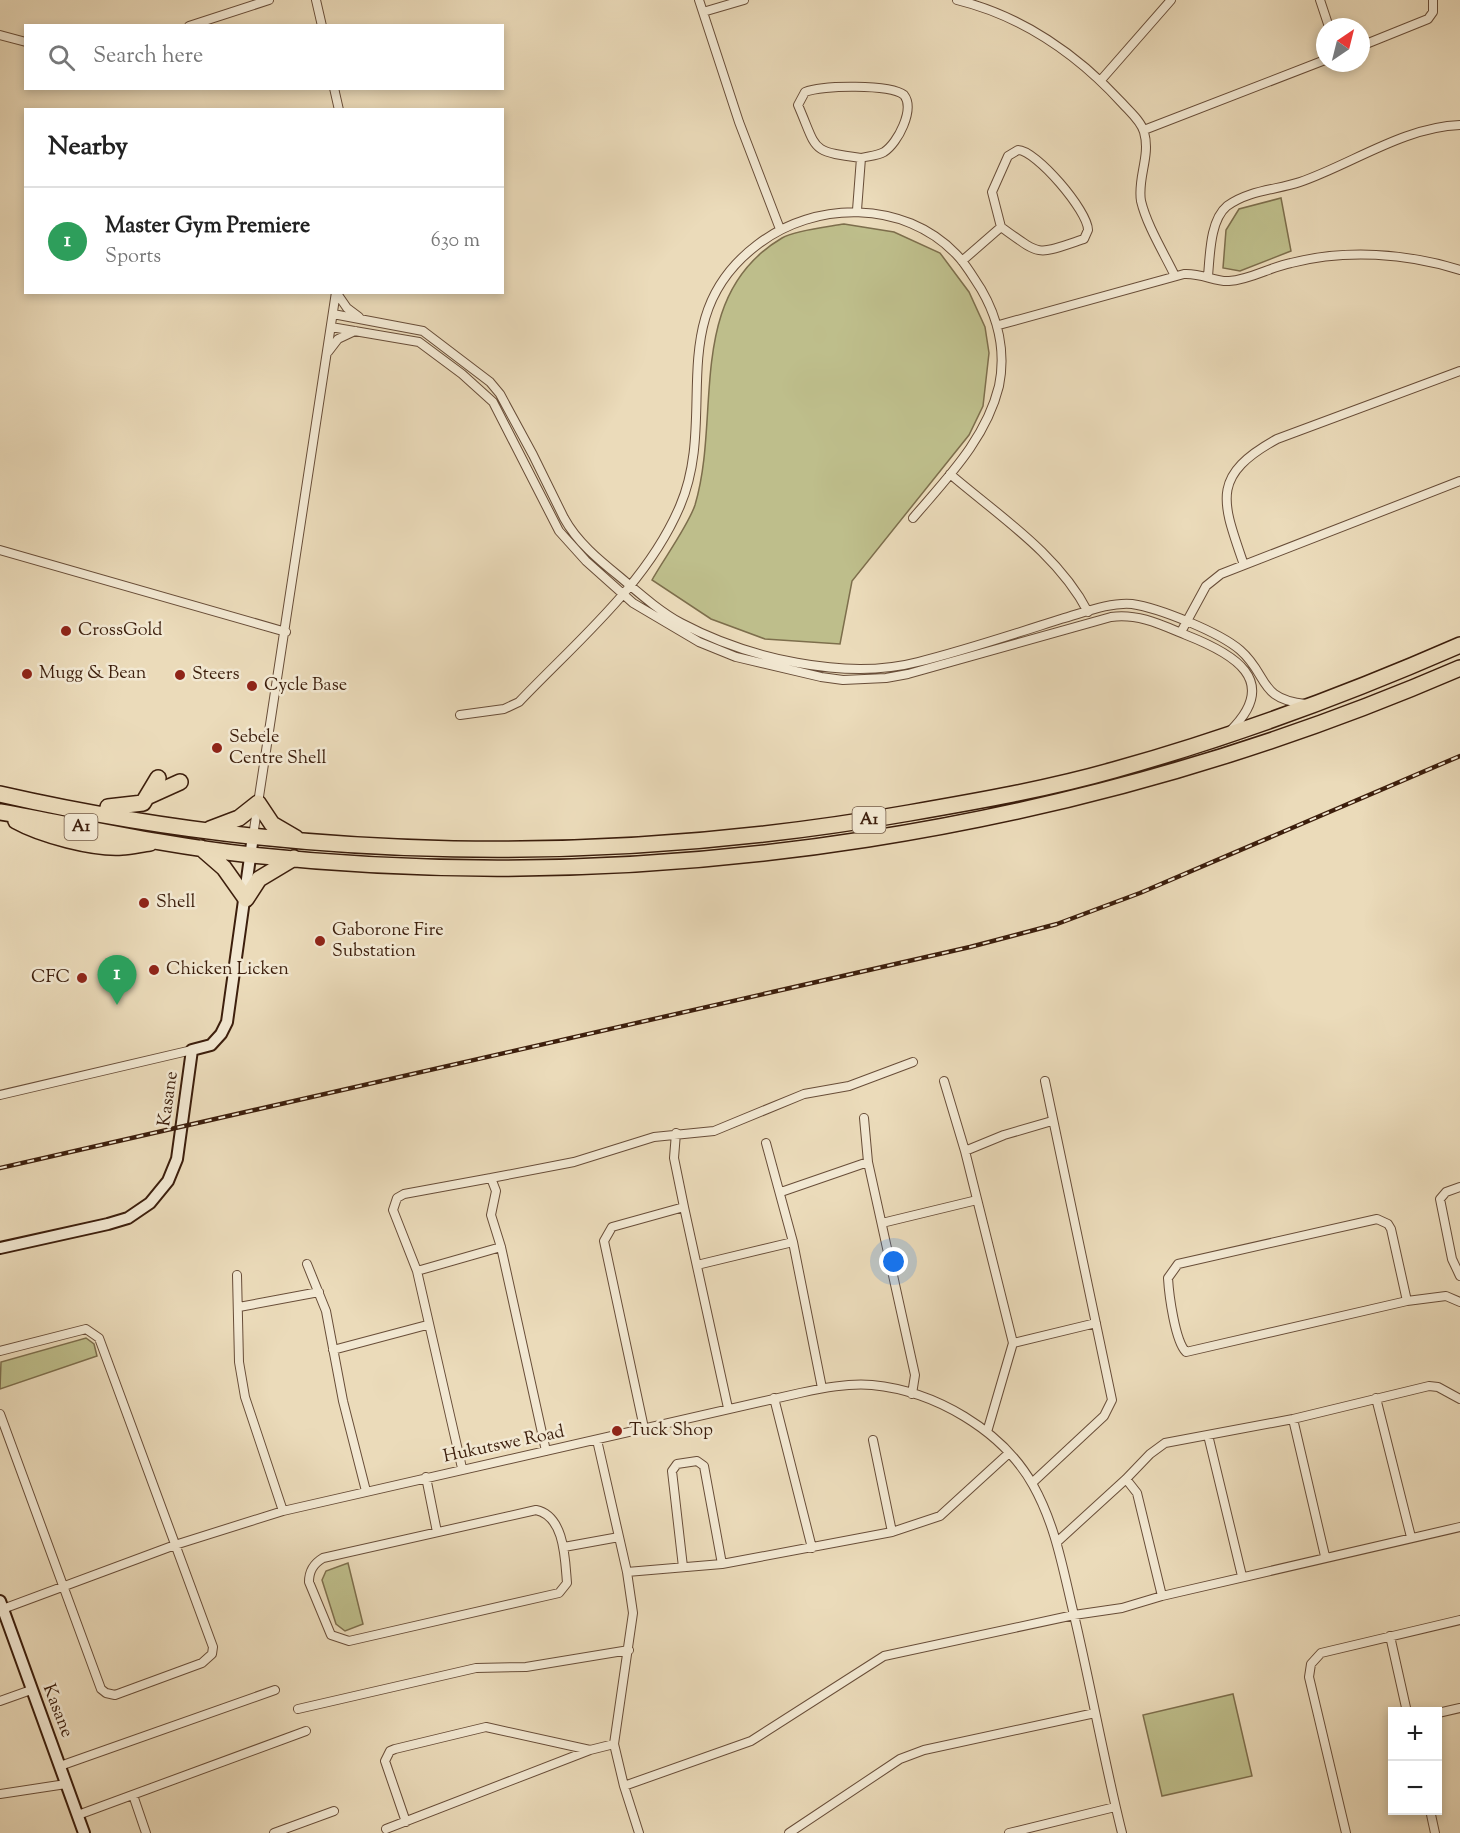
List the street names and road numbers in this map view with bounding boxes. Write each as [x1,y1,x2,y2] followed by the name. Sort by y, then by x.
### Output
[852,807,886,833] road number: A1
[64,814,98,840] road number: A1
[152,1070,186,1128] street label: Kasane
[441,1419,567,1471] street label: Hukutswe Road
[35,1680,79,1742] street label: Kasane

